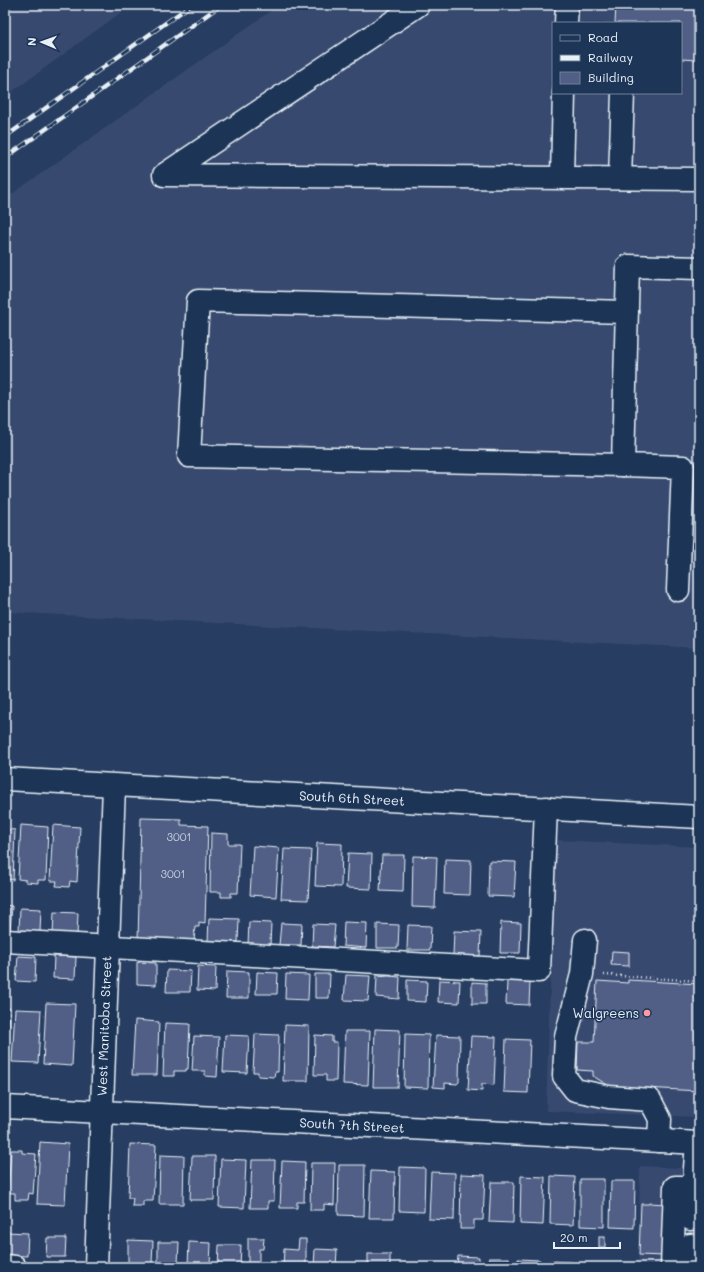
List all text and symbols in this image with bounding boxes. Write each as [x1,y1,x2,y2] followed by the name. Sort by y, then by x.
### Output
[22,22,62,62] north arrow
[552,22,682,94] legend
[588,29,618,45] text: Road
[24,37,39,46] text: N
[588,49,633,65] text: Railway
[588,69,634,85] text: Building
[299,786,406,809] street label: South 6th Street
[167,829,191,844] house number: 3001
[161,866,185,881] house number: 3001
[93,955,114,1097] street label: West Manitoba Street
[573,1004,639,1021] place label: Walgreens
[642,1008,652,1018] marker: Walgreens
[299,1113,405,1136] street label: South 7th Street
[554,1224,620,1250] scale bar
[560,1229,588,1245] text: 20 m

